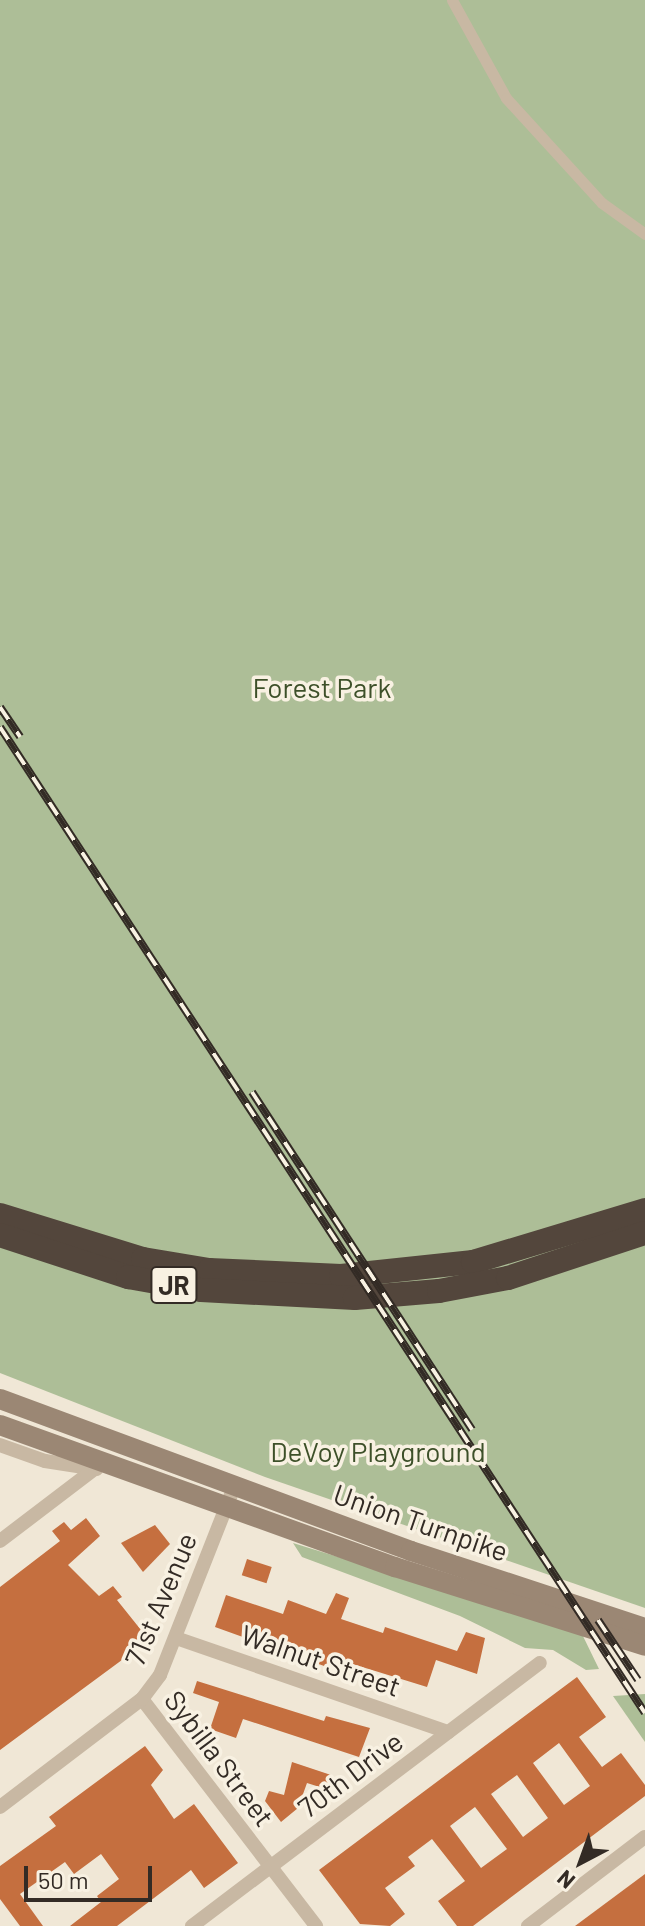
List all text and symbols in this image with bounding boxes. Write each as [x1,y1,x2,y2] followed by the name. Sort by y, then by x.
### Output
[252,670,392,704] park label: Forest Park
[150,1263,198,1307] road number: JR
[270,1434,486,1468] park label: DeVoy Playground
[329,1476,513,1568] street label: Union Turnpike
[117,1527,203,1671] street label: 71st Avenue
[237,1617,405,1703] street label: Walnut Street
[158,1684,282,1832] street label: Sybilla Street
[291,1724,409,1824] street label: 70th Drive
[541,1822,621,1902] north arrow
[28,1850,156,1900] scale bar
[38,1865,89,1894] text: 50 m
[551,1866,579,1895] text: N

